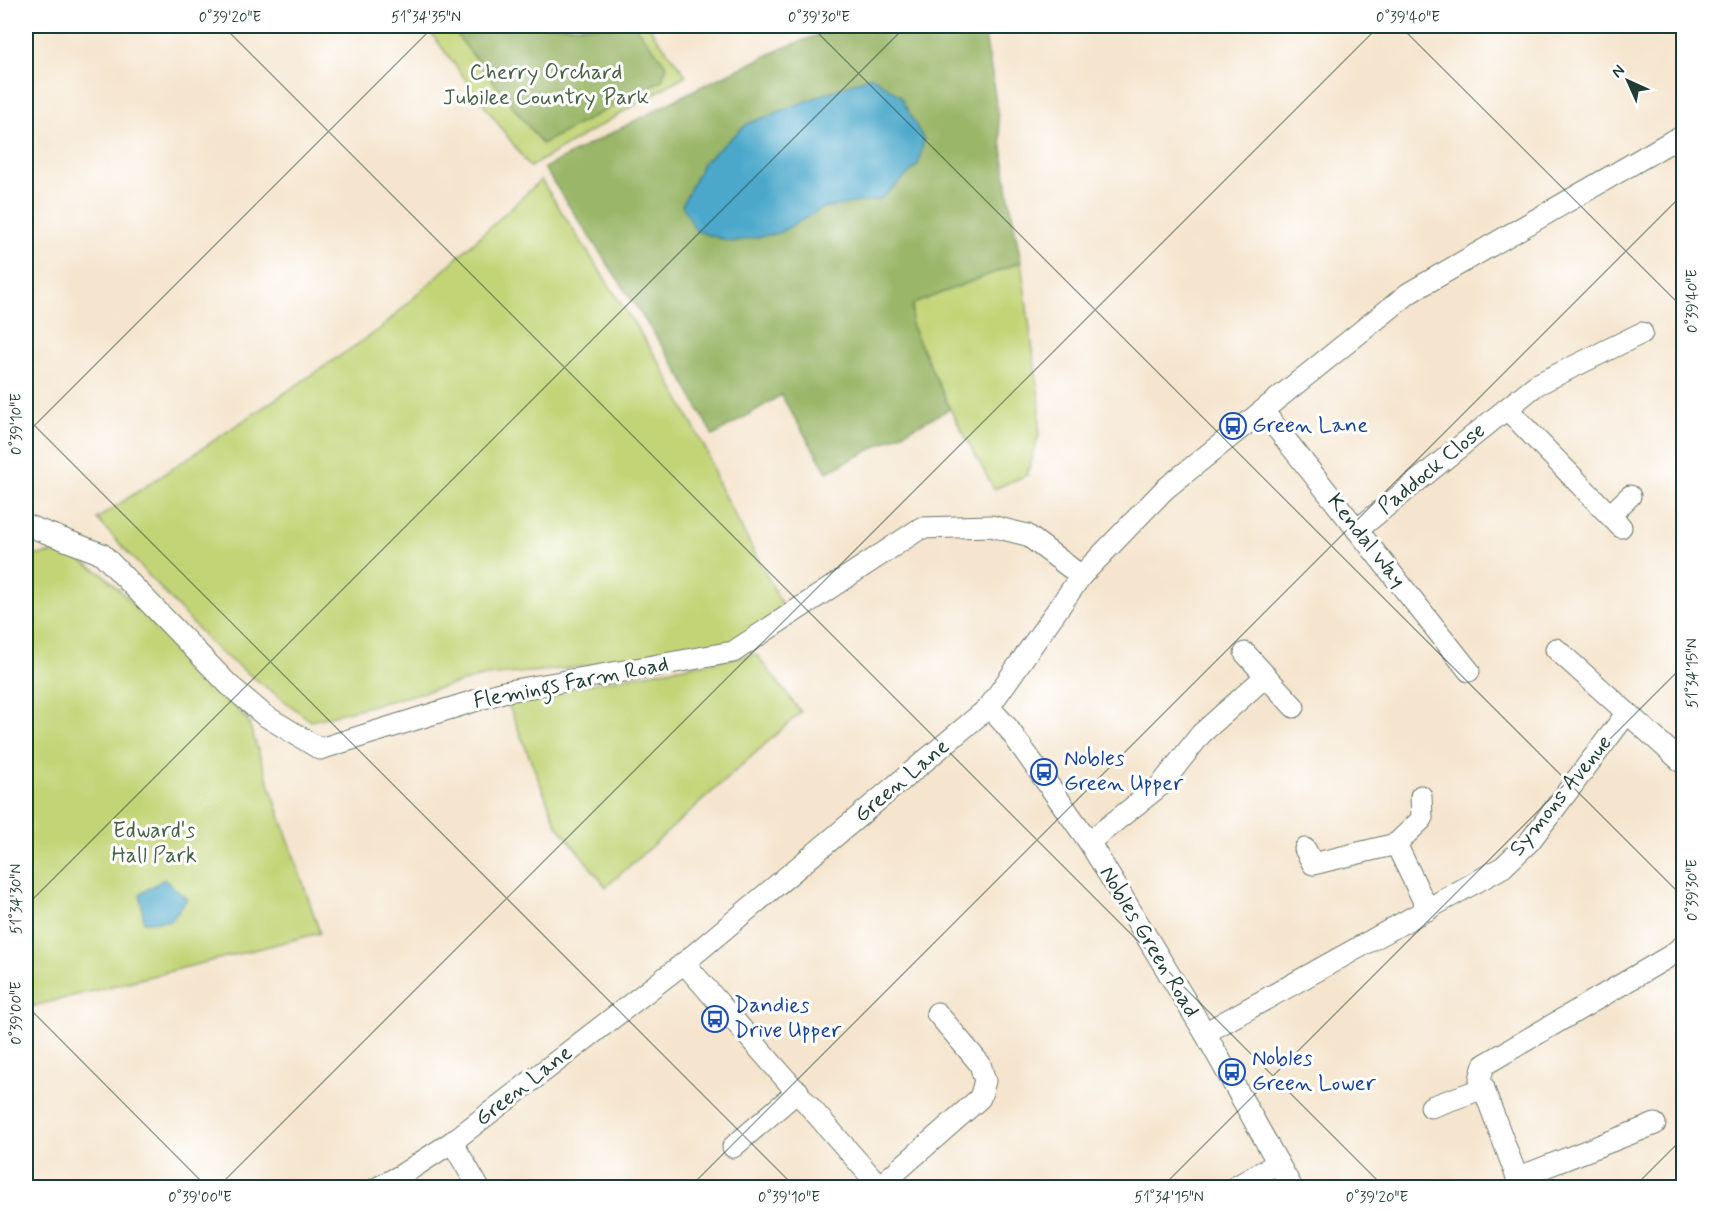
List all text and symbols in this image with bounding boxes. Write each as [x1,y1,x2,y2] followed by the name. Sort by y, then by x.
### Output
[199,8,261,28] text: 0°39'20"E
[391,8,461,28] text: 51°34'35"N
[788,8,850,28] text: 0°39'30"E
[1376,8,1440,28] text: 0°39'40"E
[1598,51,1658,111] north arrow
[443,59,649,112] park label: Cherry Orchard Jubilee Country Park
[1607,60,1630,83] text: N
[1683,269,1703,333] text: 0°39'40"E
[7,393,27,455] text: 0°39'10"E
[1218,411,1248,441] bus stop icon: Green Lane
[1252,412,1368,440] place label: Green Lane
[1372,417,1492,521] street label: Paddock Close
[1320,488,1412,594] street label: Kendal Way
[1683,638,1703,708] text: 51°34'15"N
[471,650,671,719] street label: Flemings Farm Road
[1504,730,1618,862] street label: Symons Avenue
[849,733,956,829] street label: Green Lane
[1064,745,1184,798] place label: Nobles Green Upper
[1029,757,1059,787] bus stop icon: Nobles Green Upper
[111,817,197,870] park label: Edward's Hall Park
[1683,859,1703,921] text: 0°39'30"E
[1093,861,1205,1023] street label: Nobles Green Road
[7,864,27,934] text: 51°34'30"N
[7,981,27,1045] text: 0°39'00"E
[734,992,842,1045] place label: Dandies Drive Upper
[700,1004,730,1034] bus stop icon: Dandies Drive Upper
[470,1039,578,1133] street label: Green Lane
[1252,1045,1376,1098] place label: Nobles Green Lower
[1217,1057,1247,1087] bus stop icon: Nobles Green Lower
[168,1188,232,1208] text: 0°39'00"E
[758,1188,820,1208] text: 0°39'10"E
[1134,1188,1204,1208] text: 51°34'15"N
[1346,1188,1408,1208] text: 0°39'20"E

